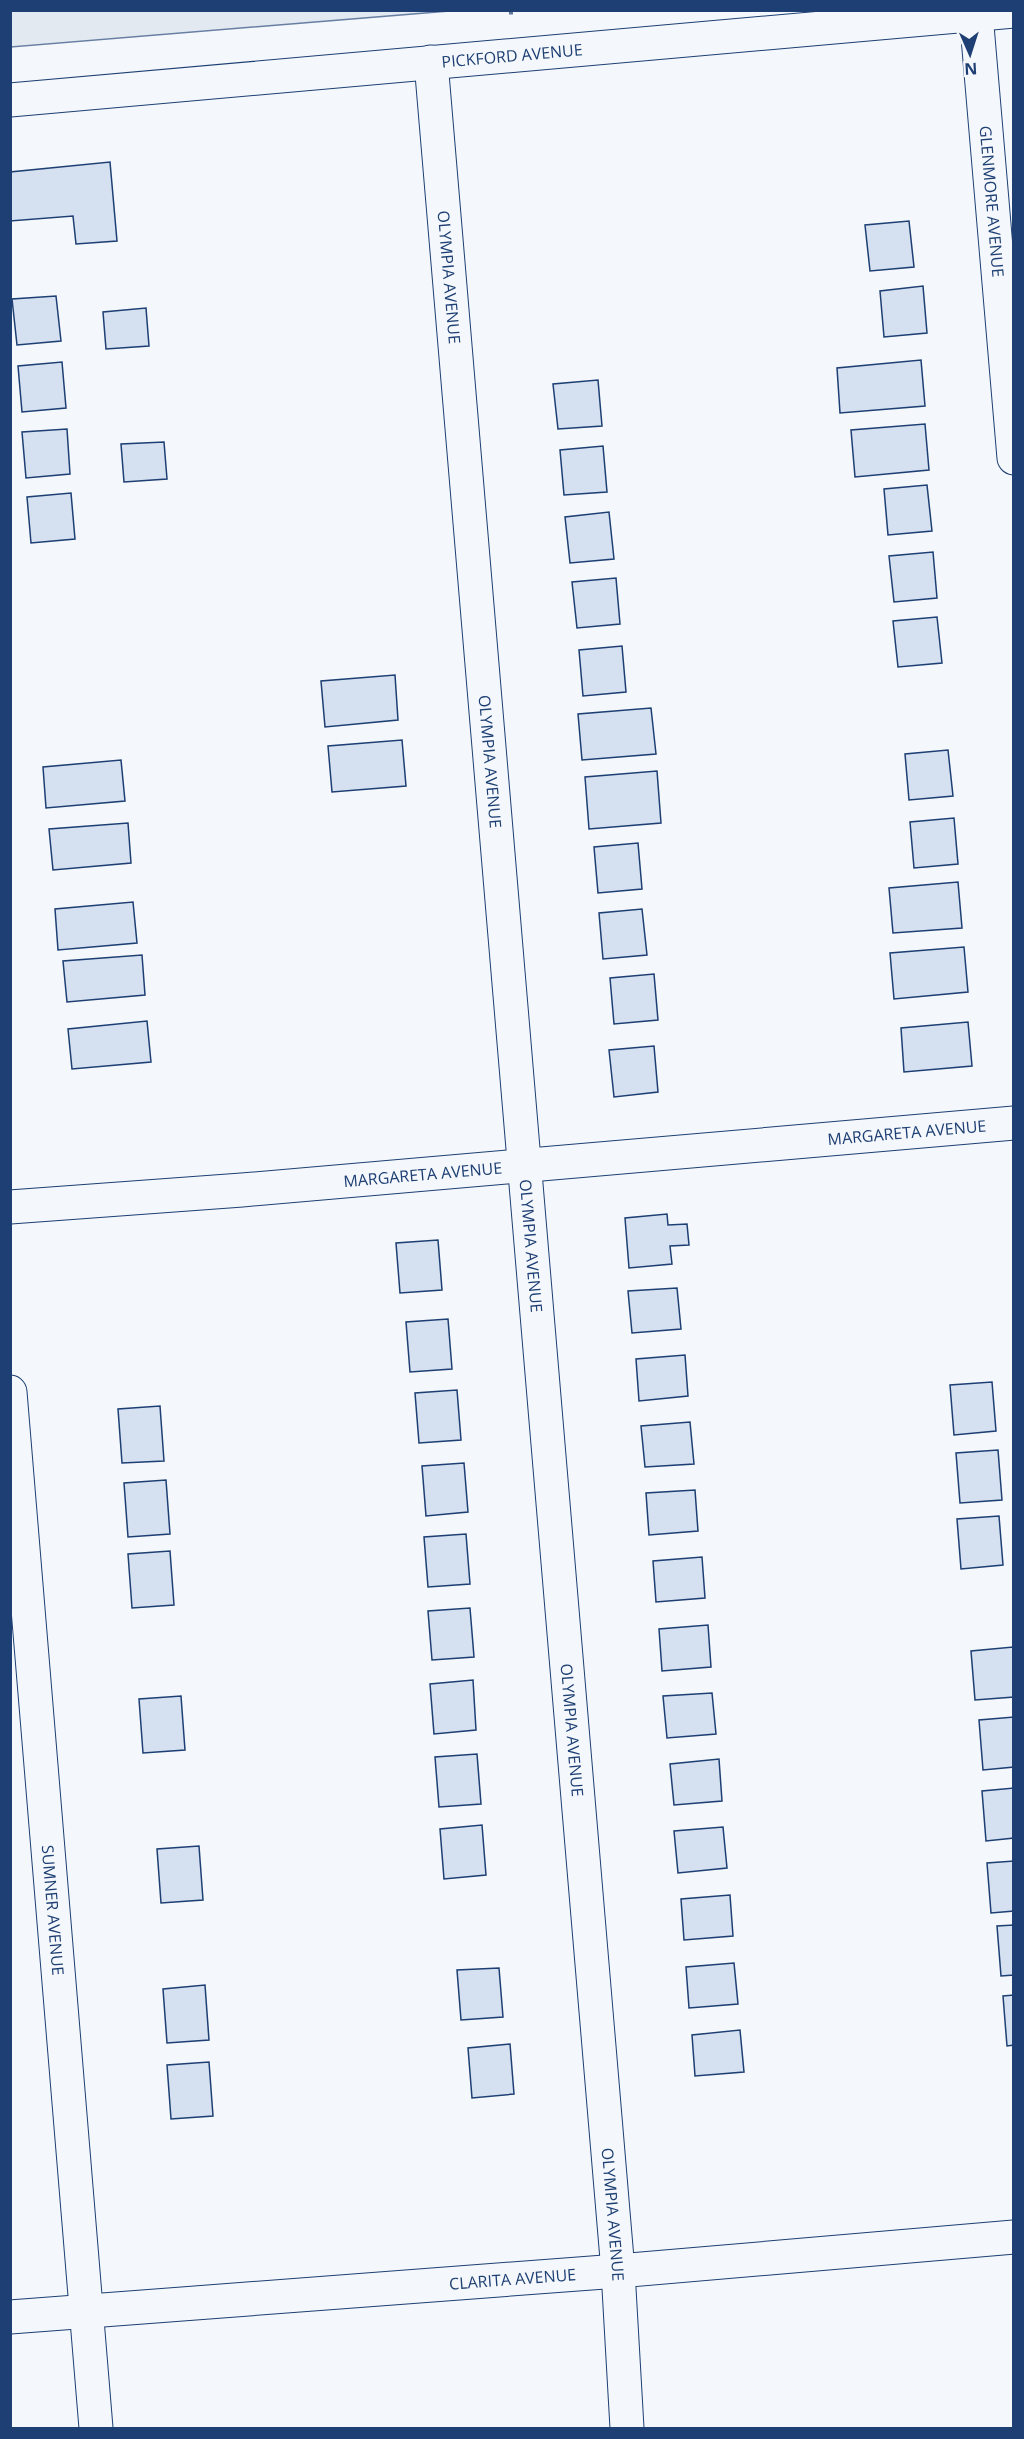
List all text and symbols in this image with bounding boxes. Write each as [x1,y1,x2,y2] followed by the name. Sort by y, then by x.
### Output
[940,24,1000,84] north arrow
[441,38,583,73] street label: PICKFORD AVENUE
[964,58,978,80] text: N
[975,125,1009,278] street label: GLENMORE AVENUE
[433,210,466,345] street label: OLYMPIA AVENUE
[474,694,507,829] street label: OLYMPIA AVENUE
[827,1114,987,1150] street label: MARGARETA AVENUE
[342,1156,503,1192] street label: MARGARETA AVENUE
[515,1178,548,1313] street label: OLYMPIA AVENUE
[556,1662,589,1798] street label: OLYMPIA AVENUE
[37,1844,69,1976] street label: SUMNER AVENUE
[597,2147,630,2282] street label: OLYMPIA AVENUE
[448,2263,577,2295] street label: CLARITA AVENUE

